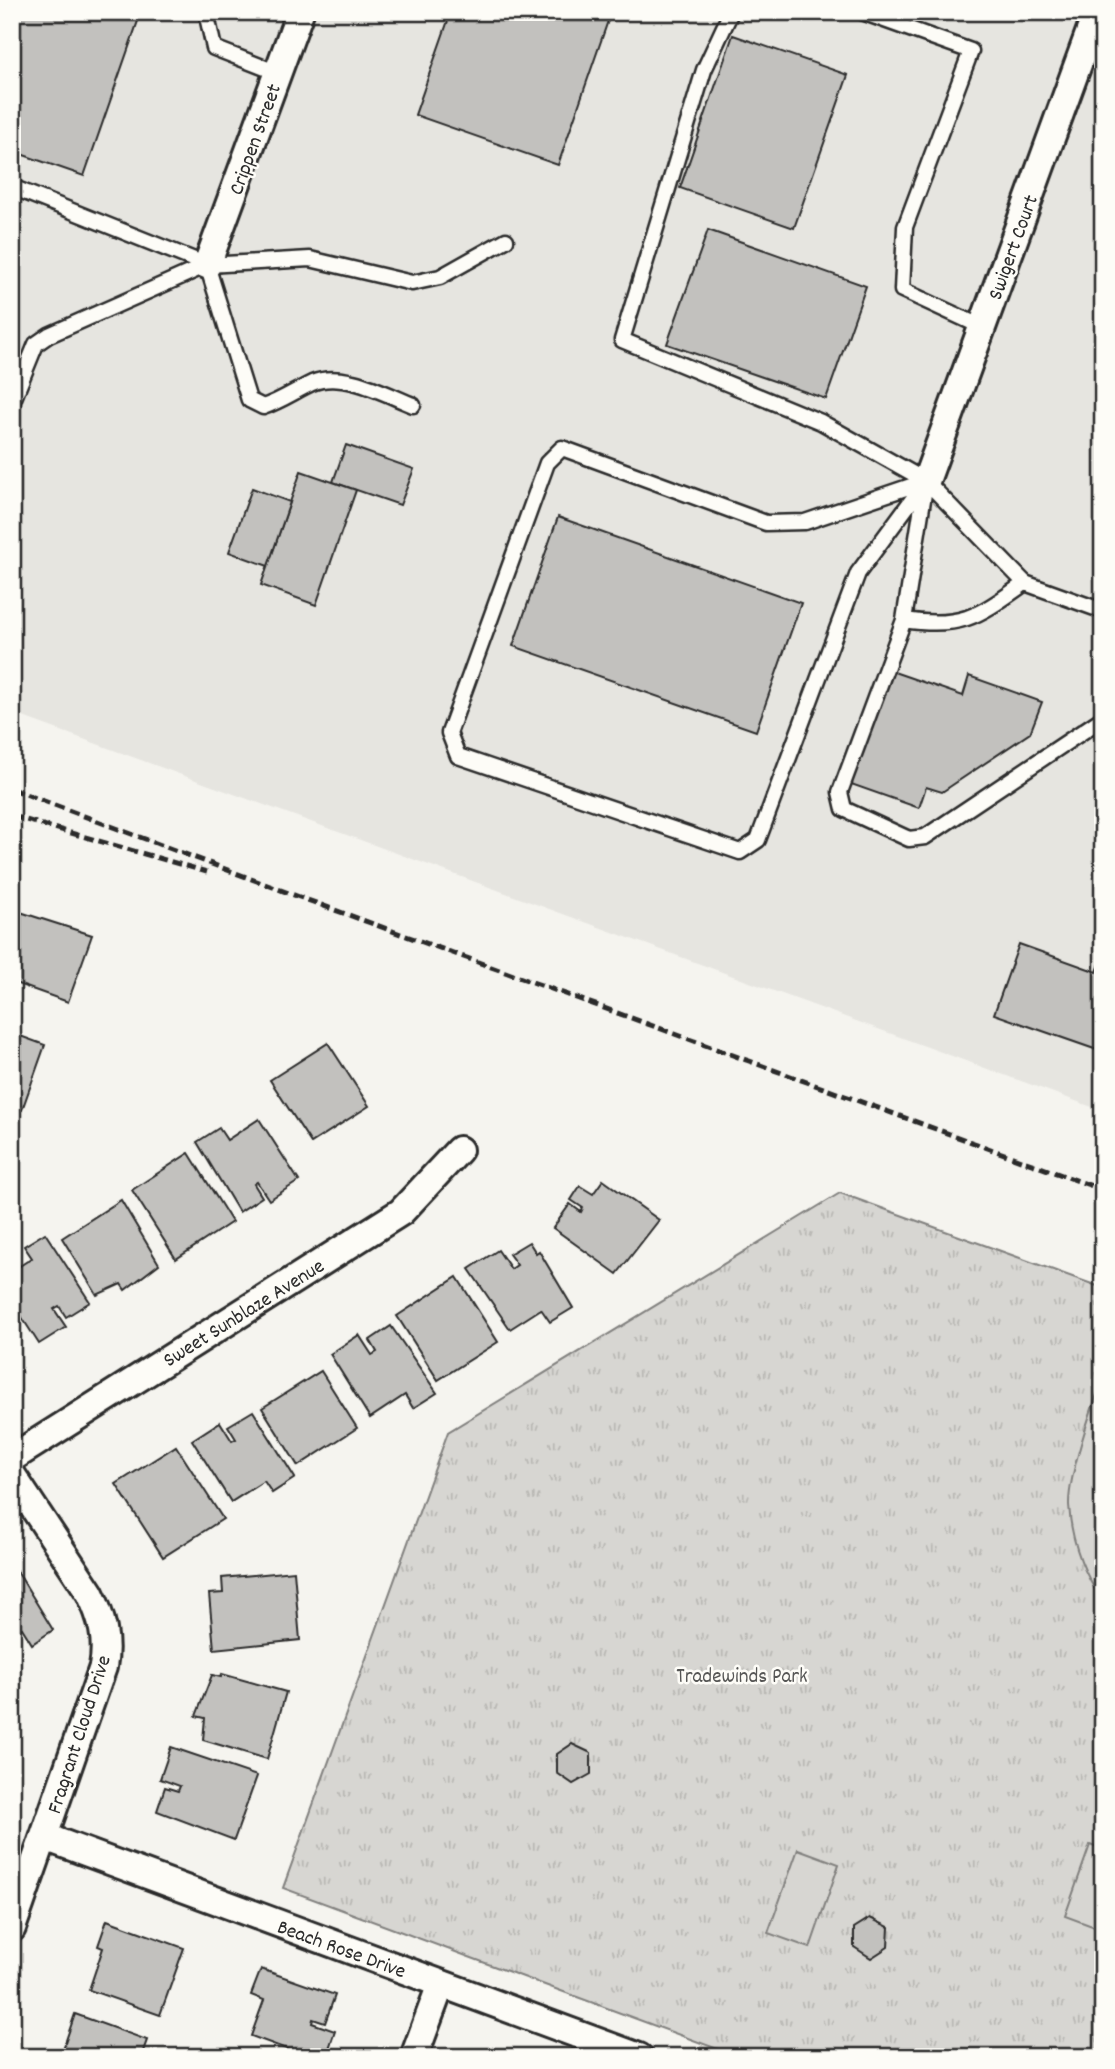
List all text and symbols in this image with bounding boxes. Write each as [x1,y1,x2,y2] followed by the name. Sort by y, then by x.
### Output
[223,80,291,200] street label: Crippen Street
[982,191,1048,305] street label: Swigert Court
[158,1253,331,1376] street label: Sweet Sunblaze Avenue
[41,1652,121,1818] street label: Fragrant Cloud Drive
[676,1663,808,1693] park label: Tradewinds Park
[272,1914,409,1988] street label: Beach Rose Drive

